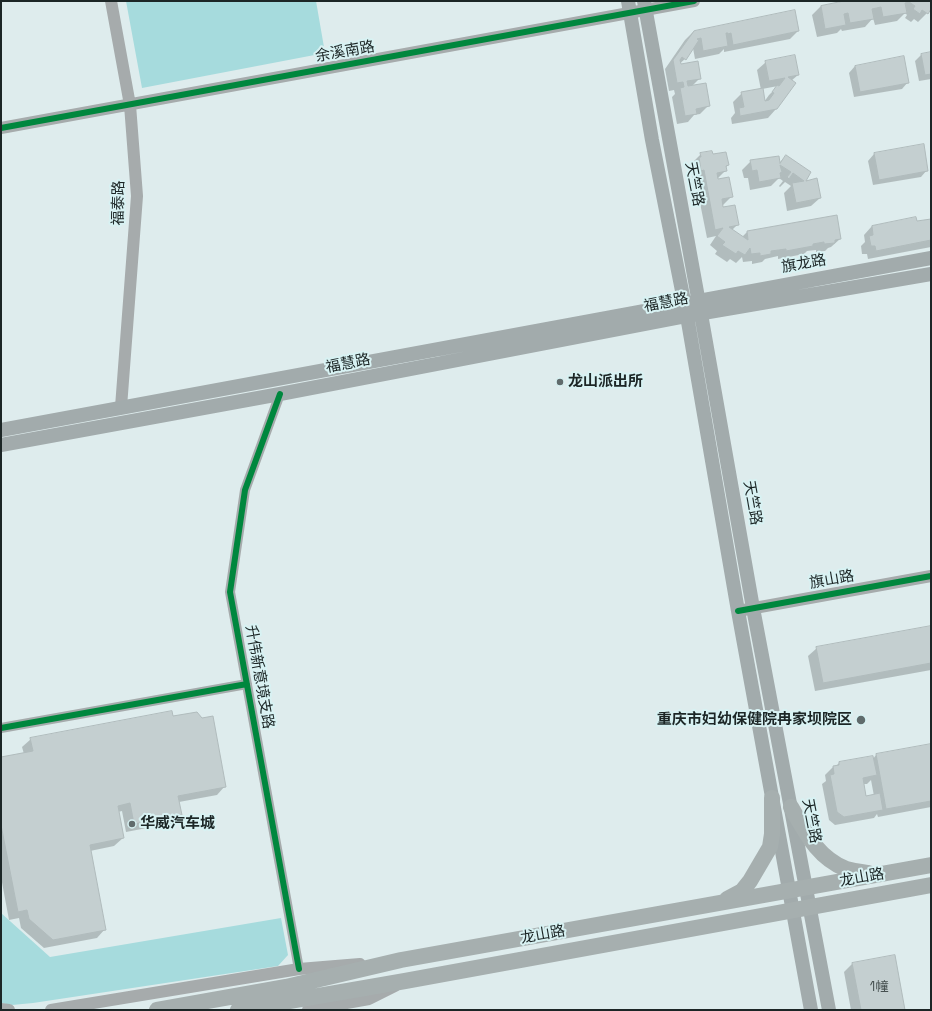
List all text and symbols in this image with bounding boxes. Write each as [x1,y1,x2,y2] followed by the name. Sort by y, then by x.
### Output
[314,38,376,66] street label: 余溪南路
[681,160,707,208] street label: 天竺路
[110,180,128,226] street label: 福泰路
[780,251,828,277] street label: 旗龙路
[642,290,690,316] street label: 福慧路
[324,351,372,377] street label: 福慧路
[568,373,643,391] place label: 龙山派出所
[555,377,565,387] marker: 龙山派出所
[739,479,765,527] street label: 天竺路
[808,567,856,593] street label: 旗山路
[241,624,277,730] street label: 升伟新意境支路
[657,711,852,729] place label: 重庆市妇幼保健院冉家坝院区
[855,714,867,726] marker: 重庆市妇幼保健院冉家坝院区
[798,797,824,845] street label: 天竺路
[140,815,215,833] place label: 华威汽车城
[127,819,137,829] marker: 华威汽车城
[838,865,886,891] street label: 龙山路
[519,922,567,948] street label: 龙山路
[870,979,888,995] house number: 1幢

